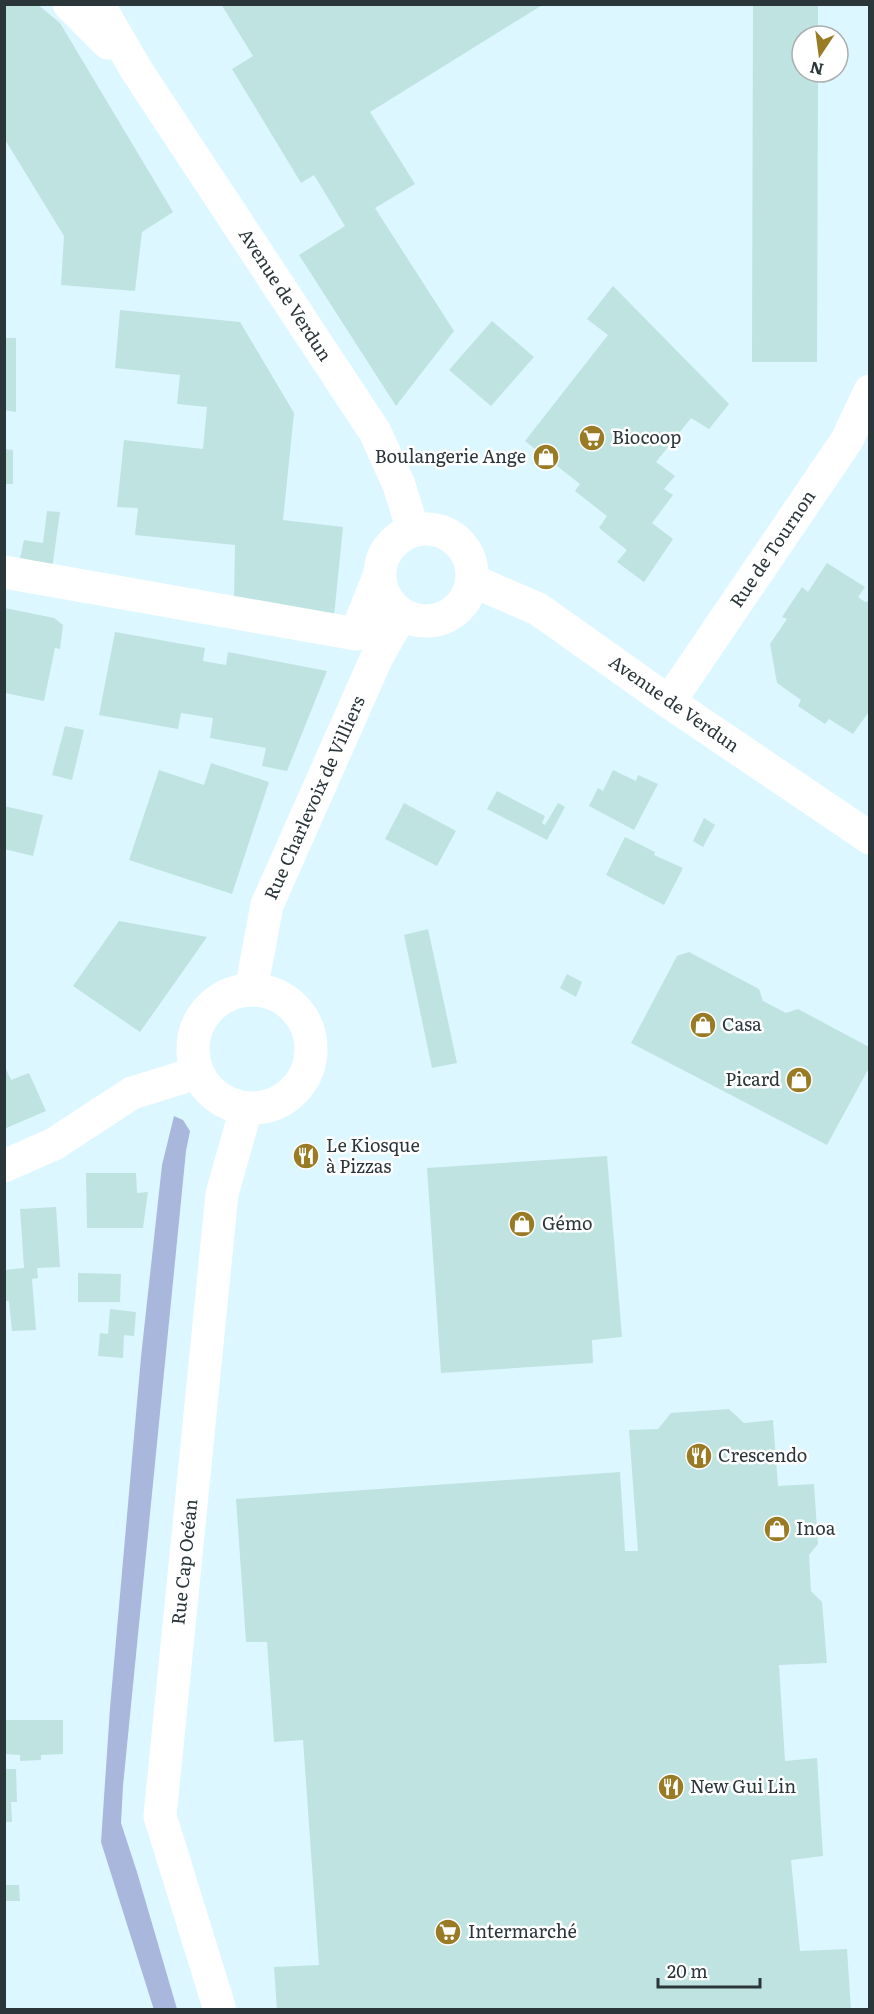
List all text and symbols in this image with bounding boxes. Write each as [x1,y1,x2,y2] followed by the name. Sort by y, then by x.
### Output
[790,24,850,84] north arrow
[807,56,826,83] text: N
[233,222,339,366] street label: Avenue de Verdun
[577,423,607,453] supermarket icon: Biocoop
[612,423,681,450] place label: Biocoop
[375,442,526,469] place label: Boulangerie Ange
[531,442,561,472] shop icon: Boulangerie Ange
[722,484,821,612] street label: Rue de Tournon
[604,648,746,758] street label: Avenue de Verdun
[256,691,371,904] street label: Rue Charlevoix de Villiers
[688,1010,718,1040] shop icon: Casa
[722,1010,762,1037] place label: Casa
[725,1065,780,1092] place label: Picard
[784,1065,814,1095] shop icon: Picard
[326,1131,420,1179] place label: Le Kiosque à Pizzas
[291,1141,321,1171] restaurant icon: Le Kiosque à Pizzas
[507,1209,537,1239] shop icon: Gémo
[542,1209,593,1236] place label: Gémo
[684,1441,714,1471] restaurant icon: Crescendo
[718,1441,807,1468] place label: Crescendo
[163,1497,204,1626] street label: Rue Cap Océan
[762,1514,792,1544] shop icon: Inoa
[796,1514,836,1541] place label: Inoa
[656,1772,686,1802] restaurant icon: New Gui Lin
[690,1772,796,1799] place label: New Gui Lin
[433,1917,463,1947] supermarket icon: Intermarché
[468,1917,577,1944] place label: Intermarché
[658,1951,760,1989] scale bar
[667,1957,708,1984] text: 20 m

